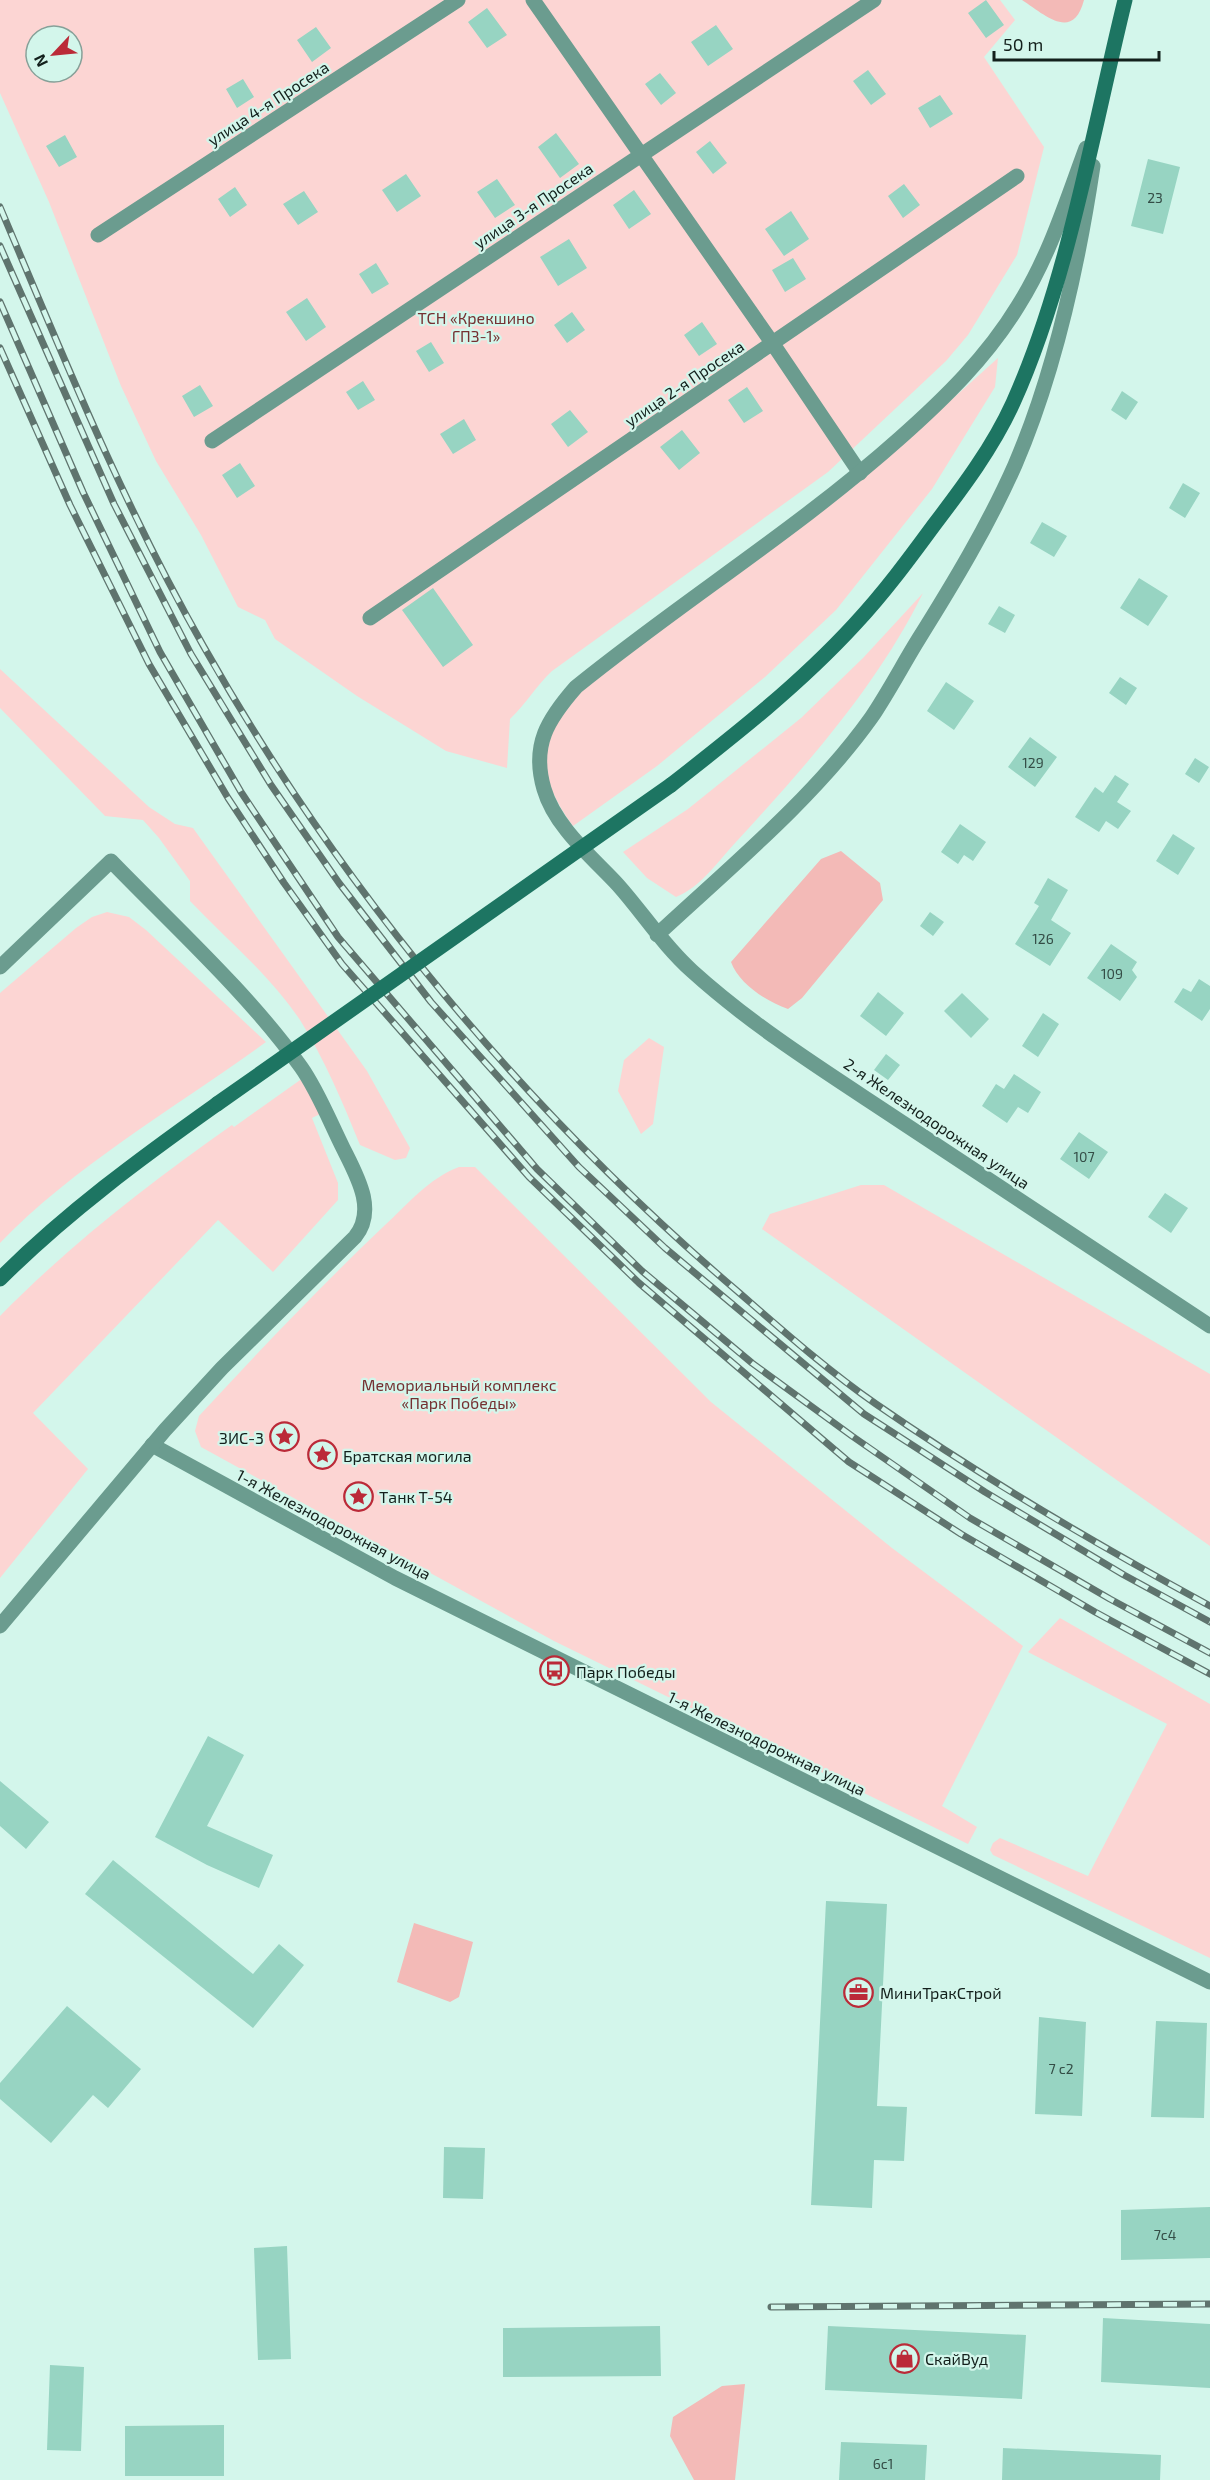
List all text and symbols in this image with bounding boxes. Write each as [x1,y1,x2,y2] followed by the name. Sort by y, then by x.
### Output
[24,24,84,84] north arrow
[994,24,1159,62] scale bar
[1003,33,1043,55] text: 50 m
[29,51,51,70] text: N
[204,57,333,150] street label: улица 4-я Просека
[470,158,597,253] street label: улица 3-я Просека
[1147,189,1163,206] house number: 23
[417,308,535,345] park label: ТСН «Крекшино ГПЗ-1»
[621,336,748,431] street label: улица 2-я Просека
[1022,754,1044,771] house number: 129
[1032,930,1054,947] house number: 126
[1101,965,1123,982] house number: 109
[840,1054,1033,1193] street label: 2-я Железнодорожная улица
[1073,1148,1095,1165] house number: 107
[361,1375,557,1412] park label: Мемориальный комплекс «Парк Победы»
[269,1421,301,1453] place icon: ЗИС-3
[219,1428,264,1447] place label: ЗИС-3
[306,1439,338,1471] place icon: Братская могила
[343,1446,472,1465] place label: Братская могила
[233,1465,434,1584] street label: 1-я Железнодорожная улица
[342,1480,374,1512] place icon: Танк Т-54
[379,1487,453,1506] place label: Танк Т-54
[539,1655,571,1687] bus stop icon: Парк Победы
[576,1662,675,1681] place label: Парк Победы
[665,1687,869,1800] street label: 1-я Железнодорожная улица
[843,1976,875,2008] office icon: МиниТракСтрой
[880,1983,1002,2002] place label: МиниТракСтрой
[1048,2060,1074,2077] house number: 7 с2
[1154,2226,1176,2243] house number: 7с4
[888,2342,920,2374] shop icon: СкайВуд
[925,2349,988,2369] place label: СкайВуд
[873,2455,893,2472] house number: 6с1

